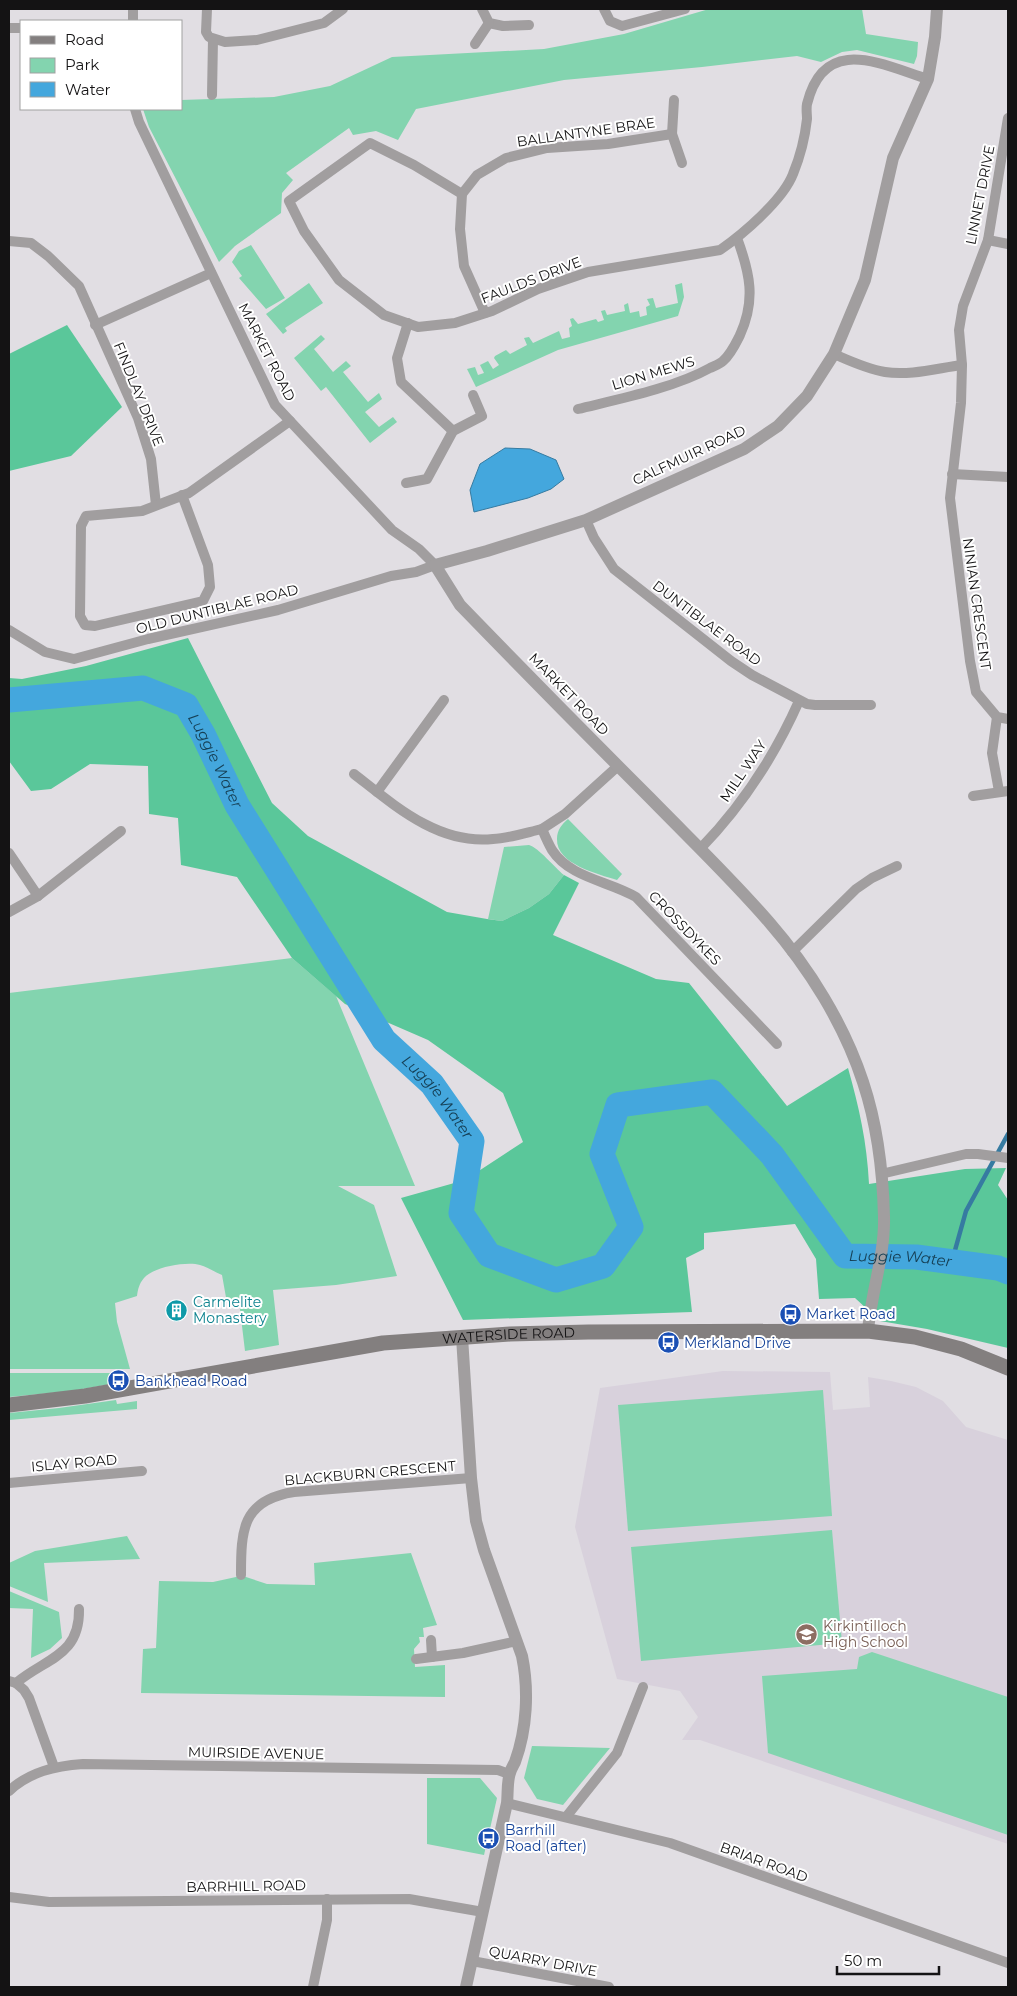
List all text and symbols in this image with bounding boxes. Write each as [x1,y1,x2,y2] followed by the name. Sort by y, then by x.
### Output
[20,20,182,110] legend
[65,30,104,49] text: Road
[65,55,99,74] text: Park
[65,80,111,99] text: Water
[516,113,656,151] street label: BALLANTYNE BRAE
[962,144,998,246] street label: LINNET DRIVE
[478,253,584,307] street label: FAULDS DRIVE
[234,300,300,404] street label: MARKET ROAD
[110,339,168,449] street label: FINDLAY DRIVE
[609,352,697,394] street label: LION MEWS
[630,421,748,489] street label: CALFMUIR ROAD
[959,537,995,671] street label: NINIAN CRESCENT
[649,576,765,670] street label: DUNTIBLAE ROAD
[134,580,300,638] street label: OLD DUNTIBLAE ROAD
[525,649,613,739] street label: MARKET ROAD
[184,710,247,812] water label: Luggie Water
[716,736,770,806] street label: MILL WAY
[645,887,725,969] street label: CROSSDYKES
[398,1051,478,1143] water label: Luggie Water
[849,1246,954,1271] water label: Luggie Water
[193,1293,267,1327] place label: Carmelite Monastery
[165,1298,189,1322] building icon: Carmelite Monastery
[778,1302,802,1326] bus stop icon: Market Road
[806,1305,896,1323] place label: Market Road
[442,1323,575,1348] street label: WATERSIDE ROAD
[656,1331,680,1355] bus stop icon: Merkland Drive
[684,1334,791,1352] place label: Merkland Drive
[107,1369,131,1393] bus stop icon: Bankhead Road
[135,1372,247,1390] place label: Bankhead Road
[30,1450,118,1476] street label: ISLAY ROAD
[283,1457,457,1489] street label: BLACKBURN CRESCENT
[823,1617,908,1651] place label: Kirkintilloch High School
[795,1622,819,1646] school or university icon: Kirkintilloch High School
[188,1743,324,1763] street label: MUIRSIDE AVENUE
[505,1821,587,1855] place label: Barrhill Road (after)
[477,1826,501,1850] bus stop icon: Barrhill Road (after)
[718,1838,810,1886] street label: BRIAR ROAD
[186,1876,306,1896] street label: BARRHILL ROAD
[487,1942,599,1980] street label: QUARRY DRIVE
[837,1944,940,1976] scale bar
[844,1951,882,1970] text: 50 m

